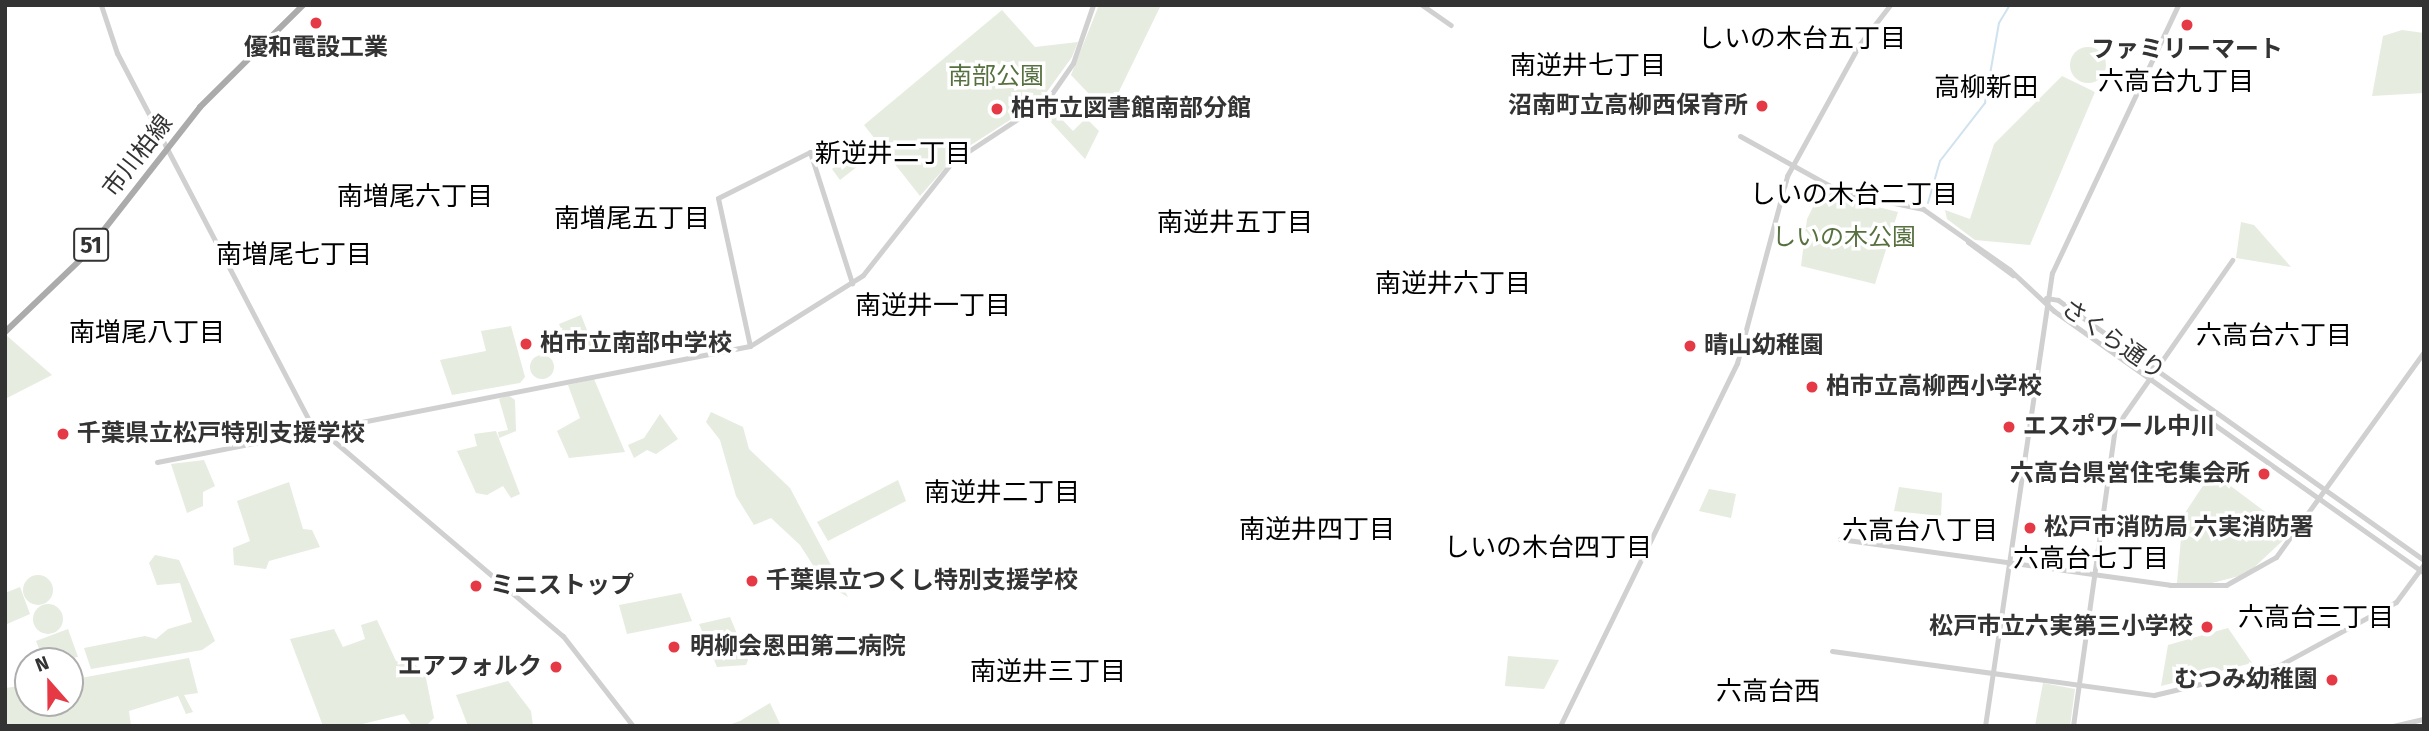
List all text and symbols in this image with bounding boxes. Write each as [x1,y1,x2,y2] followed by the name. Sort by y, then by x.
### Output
[308,15,324,31] marker: 優和電設工業
[2179,17,2195,33] marker: ファミリーマート
[1698,23,1906,55] district label: しいの木台五丁目
[244,34,388,62] place label: 優和電設工業
[2091,36,2283,64] place label: ファミリーマート
[1510,50,1666,82] district label: 南逆井七丁目
[948,63,1044,91] park label: 南部公園
[2098,66,2254,98] district label: 六高台九丁目
[1934,72,2038,104] district label: 高柳新田
[1508,92,1748,120] place label: 沼南町立高柳西保育所
[1011,95,1251,123] place label: 柏市立図書館南部分館
[1754,98,1770,114] marker: 沼南町立高柳西保育所
[989,101,1005,117] marker: 柏市立図書館南部分館
[97,109,179,203] street label: 市川柏線
[815,138,971,170] district label: 新逆井二丁目
[1750,179,1958,211] district label: しいの木台二丁目
[337,181,493,213] district label: 南増尾六丁目
[554,203,710,235] district label: 南増尾五丁目
[1157,207,1313,239] district label: 南逆井五丁目
[1772,224,1916,252] park label: しいの木公園
[72,226,110,264] road number: 51
[216,239,372,271] district label: 南増尾七丁目
[1375,268,1531,300] district label: 南逆井六丁目
[855,290,1011,322] district label: 南逆井一丁目
[2056,294,2170,386] street label: さくら通り
[69,317,225,349] district label: 南増尾八丁目
[2196,320,2352,352] district label: 六高台六丁目
[540,330,732,358] place label: 柏市立南部中学校
[1704,332,1824,360] place label: 晴山幼稚園
[518,336,534,352] marker: 柏市立南部中学校
[1682,338,1698,354] marker: 晴山幼稚園
[1826,373,2042,401] place label: 柏市立高柳西小学校
[1804,379,1820,395] marker: 柏市立高柳西小学校
[2023,413,2215,441] place label: エスポワール中川
[2001,419,2017,435] marker: エスポワール中川
[77,420,365,448] place label: 千葉県立松戸特別支援学校
[55,426,71,442] marker: 千葉県立松戸特別支援学校
[2010,460,2250,488] place label: 六高台県営住宅集会所
[2256,466,2272,482] marker: 六高台県営住宅集会所
[924,477,1080,509] district label: 南逆井二丁目
[1239,514,1395,546] district label: 南逆井四丁目
[2044,514,2314,542] place label: 松戸市消防局 六実消防署
[1842,515,1998,547] district label: 六高台八丁目
[2022,520,2038,536] marker: 松戸市消防局 六実消防署
[1444,532,1652,564] district label: しいの木台四丁目
[2013,543,2169,575] district label: 六高台七丁目
[766,567,1078,595] place label: 千葉県立つくし特別支援学校
[490,572,634,600] place label: ミニストップ
[744,573,760,589] marker: 千葉県立つくし特別支援学校
[468,578,484,594] marker: ミニストップ
[2238,602,2394,634] district label: 六高台三丁目
[1929,613,2193,641] place label: 松戸市立六実第三小学校
[2199,619,2215,635] marker: 松戸市立六実第三小学校
[690,633,906,661] place label: 明柳会恩田第二病院
[664,637,684,657] marker: 明柳会恩田第二病院
[14,647,84,717] north arrow
[32,651,52,677] text: N
[398,653,542,681] place label: エアフォルク
[970,656,1126,688] district label: 南逆井三丁目
[548,659,564,675] marker: エアフォルク
[2174,666,2318,694] place label: むつみ幼稚園
[2324,672,2340,688] marker: むつみ幼稚園
[1716,676,1820,708] district label: 六高台西

